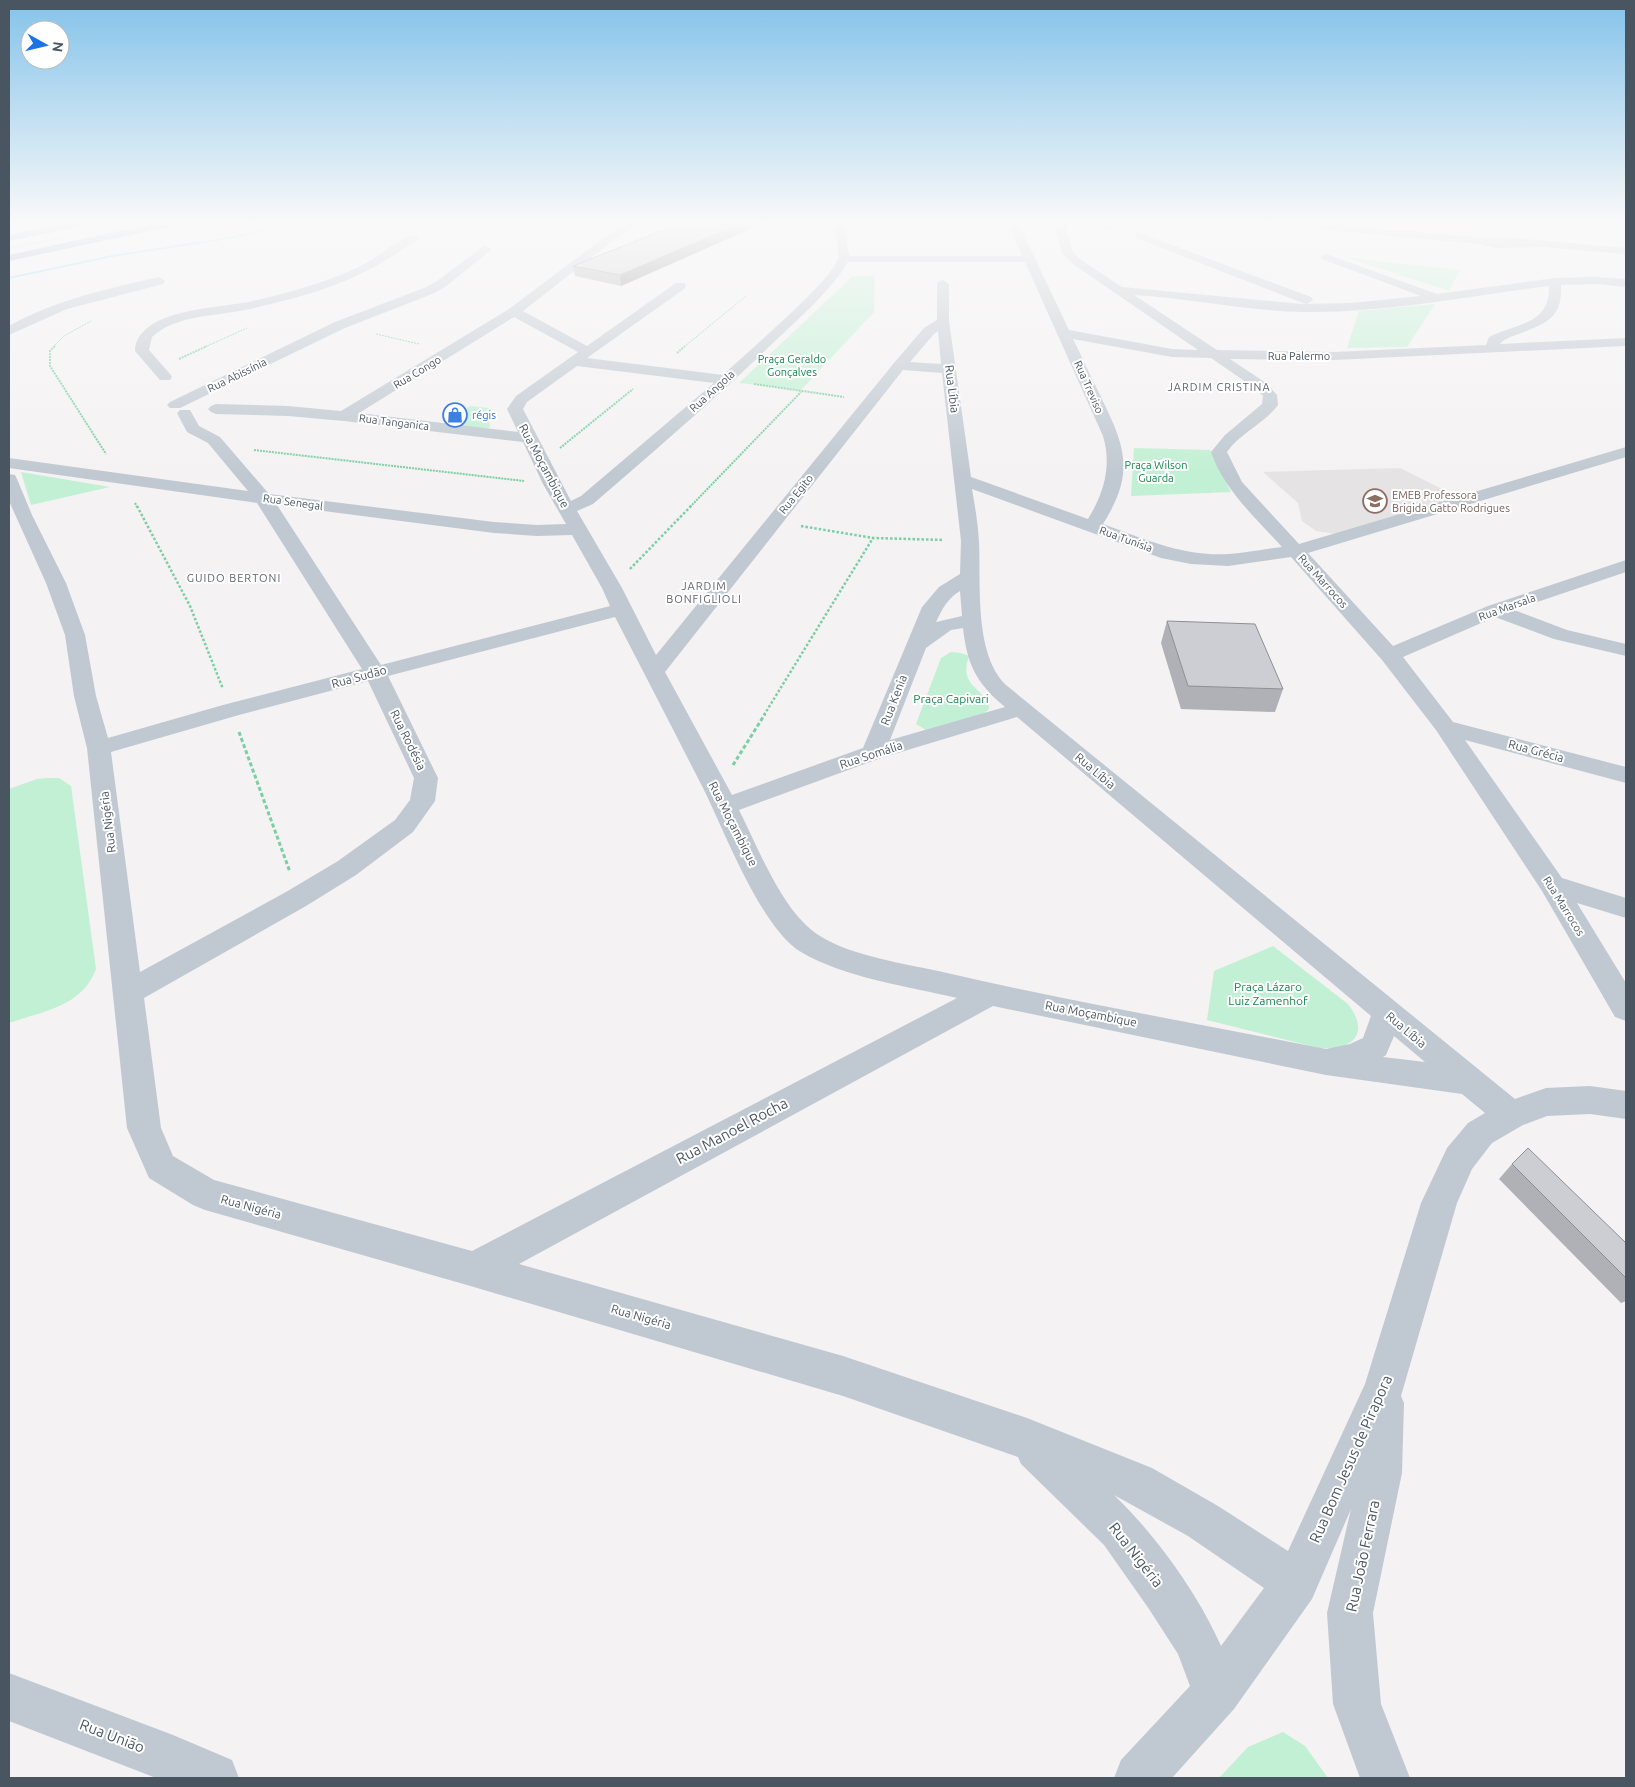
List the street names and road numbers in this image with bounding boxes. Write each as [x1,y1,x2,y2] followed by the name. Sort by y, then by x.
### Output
[1268,350,1330,362] street label: Rua Palermo
[391,353,443,391] street label: Rua Congo
[205,355,269,395] street label: Rua Abissínia
[1072,359,1106,415] street label: Rua Treviso
[943,364,962,414] street label: Rua Líbia
[687,368,737,414] street label: Rua Angola
[358,412,430,432] street label: Rua Tanganica
[517,422,572,510] street label: Rua Moçambique
[777,472,815,516] street label: Rua Egito
[262,492,324,512] street label: Rua Senegal
[1098,524,1154,554] street label: Rua Tunísia
[1296,552,1350,610] street label: Rua Marrocos
[1477,591,1537,623] street label: Rua Marsala
[330,663,388,690] street label: Rua Sudão
[878,673,909,727] street label: Rua Kenia
[388,707,429,772] street label: Rua Rodésia
[1507,737,1565,764] street label: Rua Grécia
[838,738,904,771] street label: Rua Somália
[1073,750,1118,791] street label: Rua Líbia
[706,779,760,868] street label: Rua Moçambique
[97,791,118,854] street label: Rua Nigéria
[1541,874,1587,938] street label: Rua Marrocos
[1044,998,1138,1029] street label: Rua Moçambique
[1384,1009,1429,1050] street label: Rua Líbia
[673,1094,791,1167] street label: Rua Manoel Rocha
[220,1192,283,1221] street label: Rua Nigéria
[610,1302,673,1331] street label: Rua Nigéria
[1306,1372,1395,1545] street label: Rua Bom Jesus de Pirapora
[1342,1499,1383,1613] street label: Rua João Ferrara
[1106,1519,1167,1590] street label: Rua Nigéria
[77,1715,147,1756] street label: Rua União

